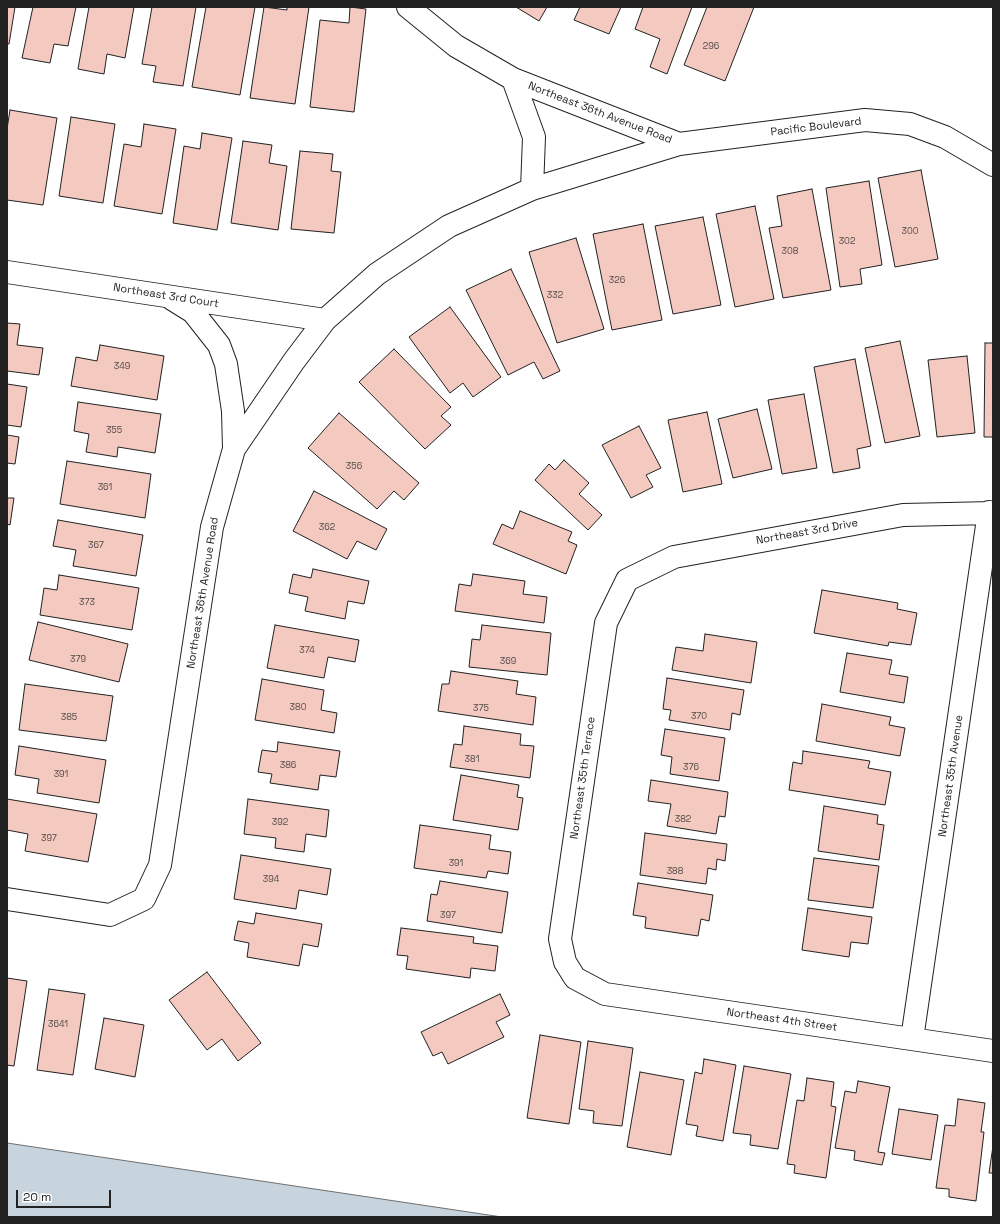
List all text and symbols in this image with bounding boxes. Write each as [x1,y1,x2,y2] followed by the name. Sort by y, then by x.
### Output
[703,42,719,52] house number: 296
[526,79,674,147] street label: Northeast 36th Avenue Road
[770,115,862,139] street label: Pacific Boulevard
[902,227,918,237] house number: 300
[839,237,855,247] house number: 302
[782,247,798,257] house number: 308
[609,276,625,286] house number: 326
[112,281,220,311] street label: Northeast 3rd Court
[547,291,563,301] house number: 332
[114,362,130,372] house number: 349
[106,426,122,436] house number: 355
[346,462,362,472] house number: 356
[98,483,112,493] house number: 361
[185,516,221,670] street label: Northeast 36th Avenue Road
[755,517,859,547] street label: Northeast 3rd Drive
[319,523,335,533] house number: 362
[88,541,104,551] house number: 367
[79,598,95,608] house number: 373
[299,646,315,656] house number: 374
[70,655,86,665] house number: 379
[500,657,516,667] house number: 369
[290,703,306,713] house number: 380
[473,704,489,714] house number: 375
[691,712,707,722] house number: 370
[61,713,77,723] house number: 385
[936,714,966,838] street label: Northeast 35th Avenue
[568,716,598,840] street label: Northeast 35th Terrace
[465,755,479,765] house number: 381
[280,761,296,771] house number: 386
[683,763,699,773] house number: 376
[54,770,68,780] house number: 391
[675,815,691,825] house number: 382
[272,818,288,828] house number: 392
[41,834,57,844] house number: 397
[449,859,463,869] house number: 391
[667,867,683,877] house number: 388
[263,875,279,885] house number: 394
[440,911,456,921] house number: 397
[726,1006,838,1034] street label: Northeast 4th Street
[48,1020,68,1030] house number: 3641
[18,1182,113,1208] scale bar
[23,1189,51,1205] text: 20 m

